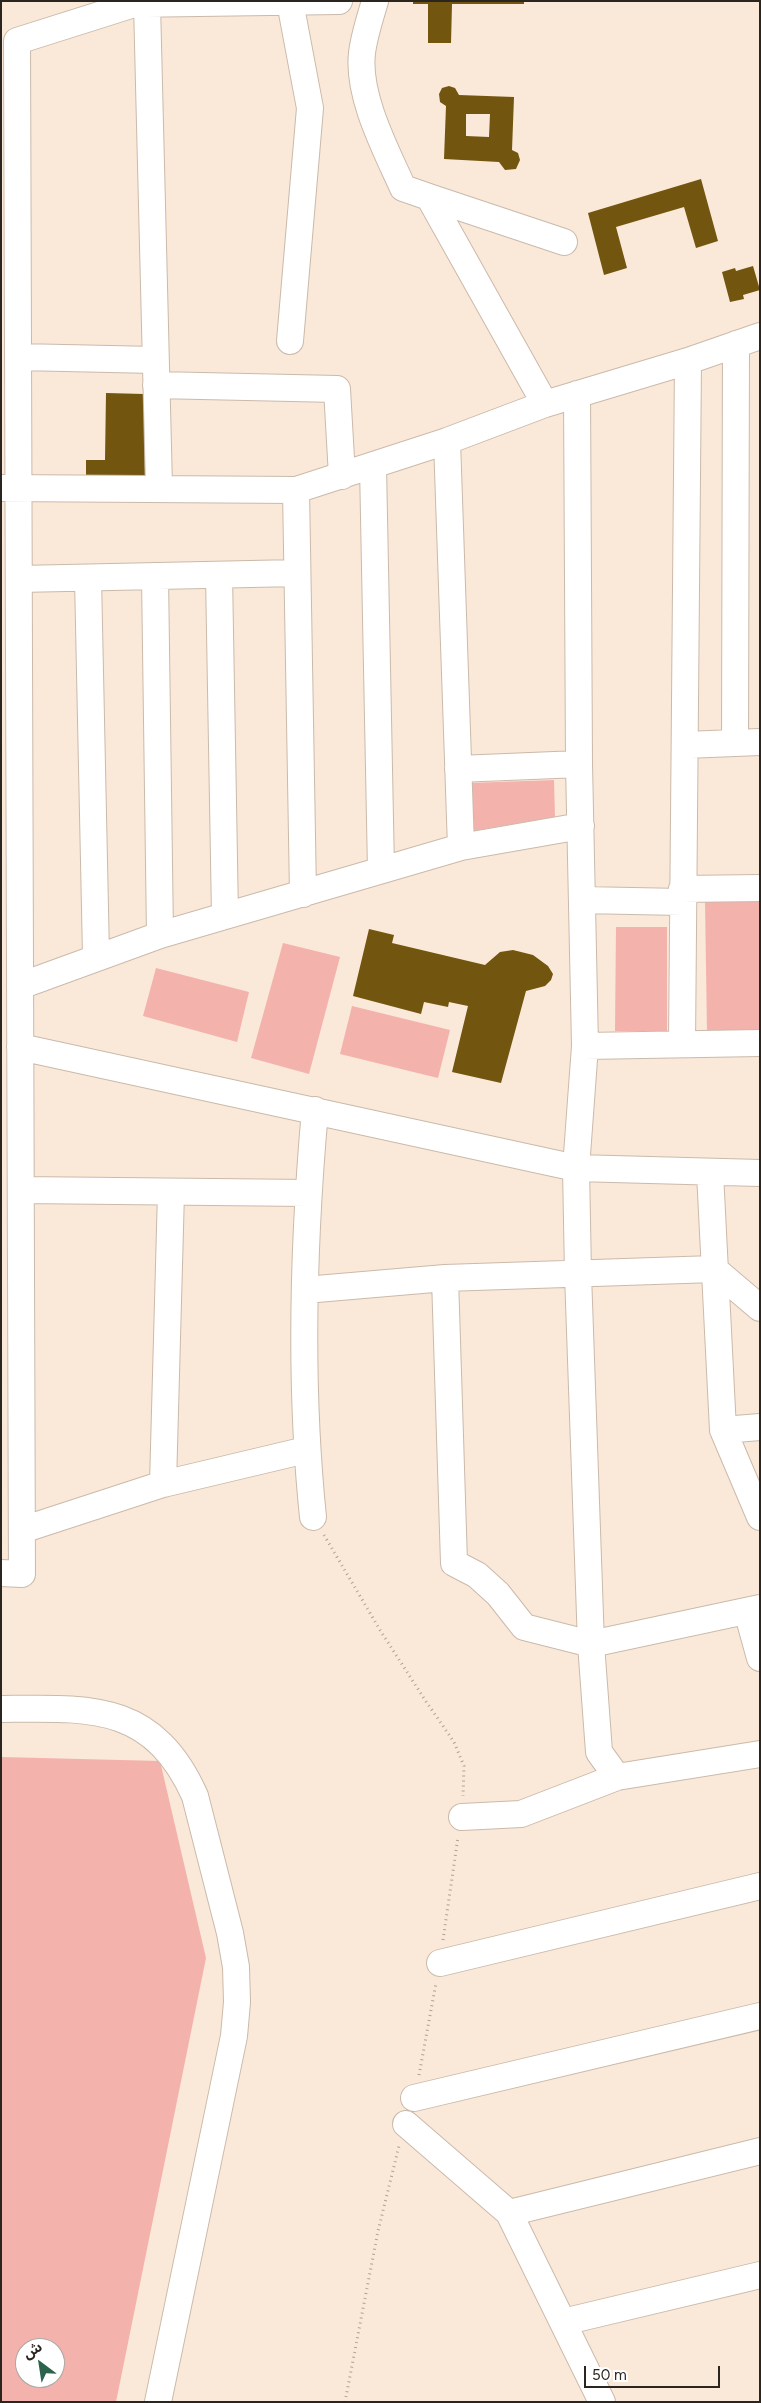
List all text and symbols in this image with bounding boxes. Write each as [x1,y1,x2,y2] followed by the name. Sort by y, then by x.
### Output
[15,2338,65,2388] north arrow
[20,2338,45,2363] text: ش
[586,2356,722,2388] scale bar
[592,2366,627,2384] text: 50 m

